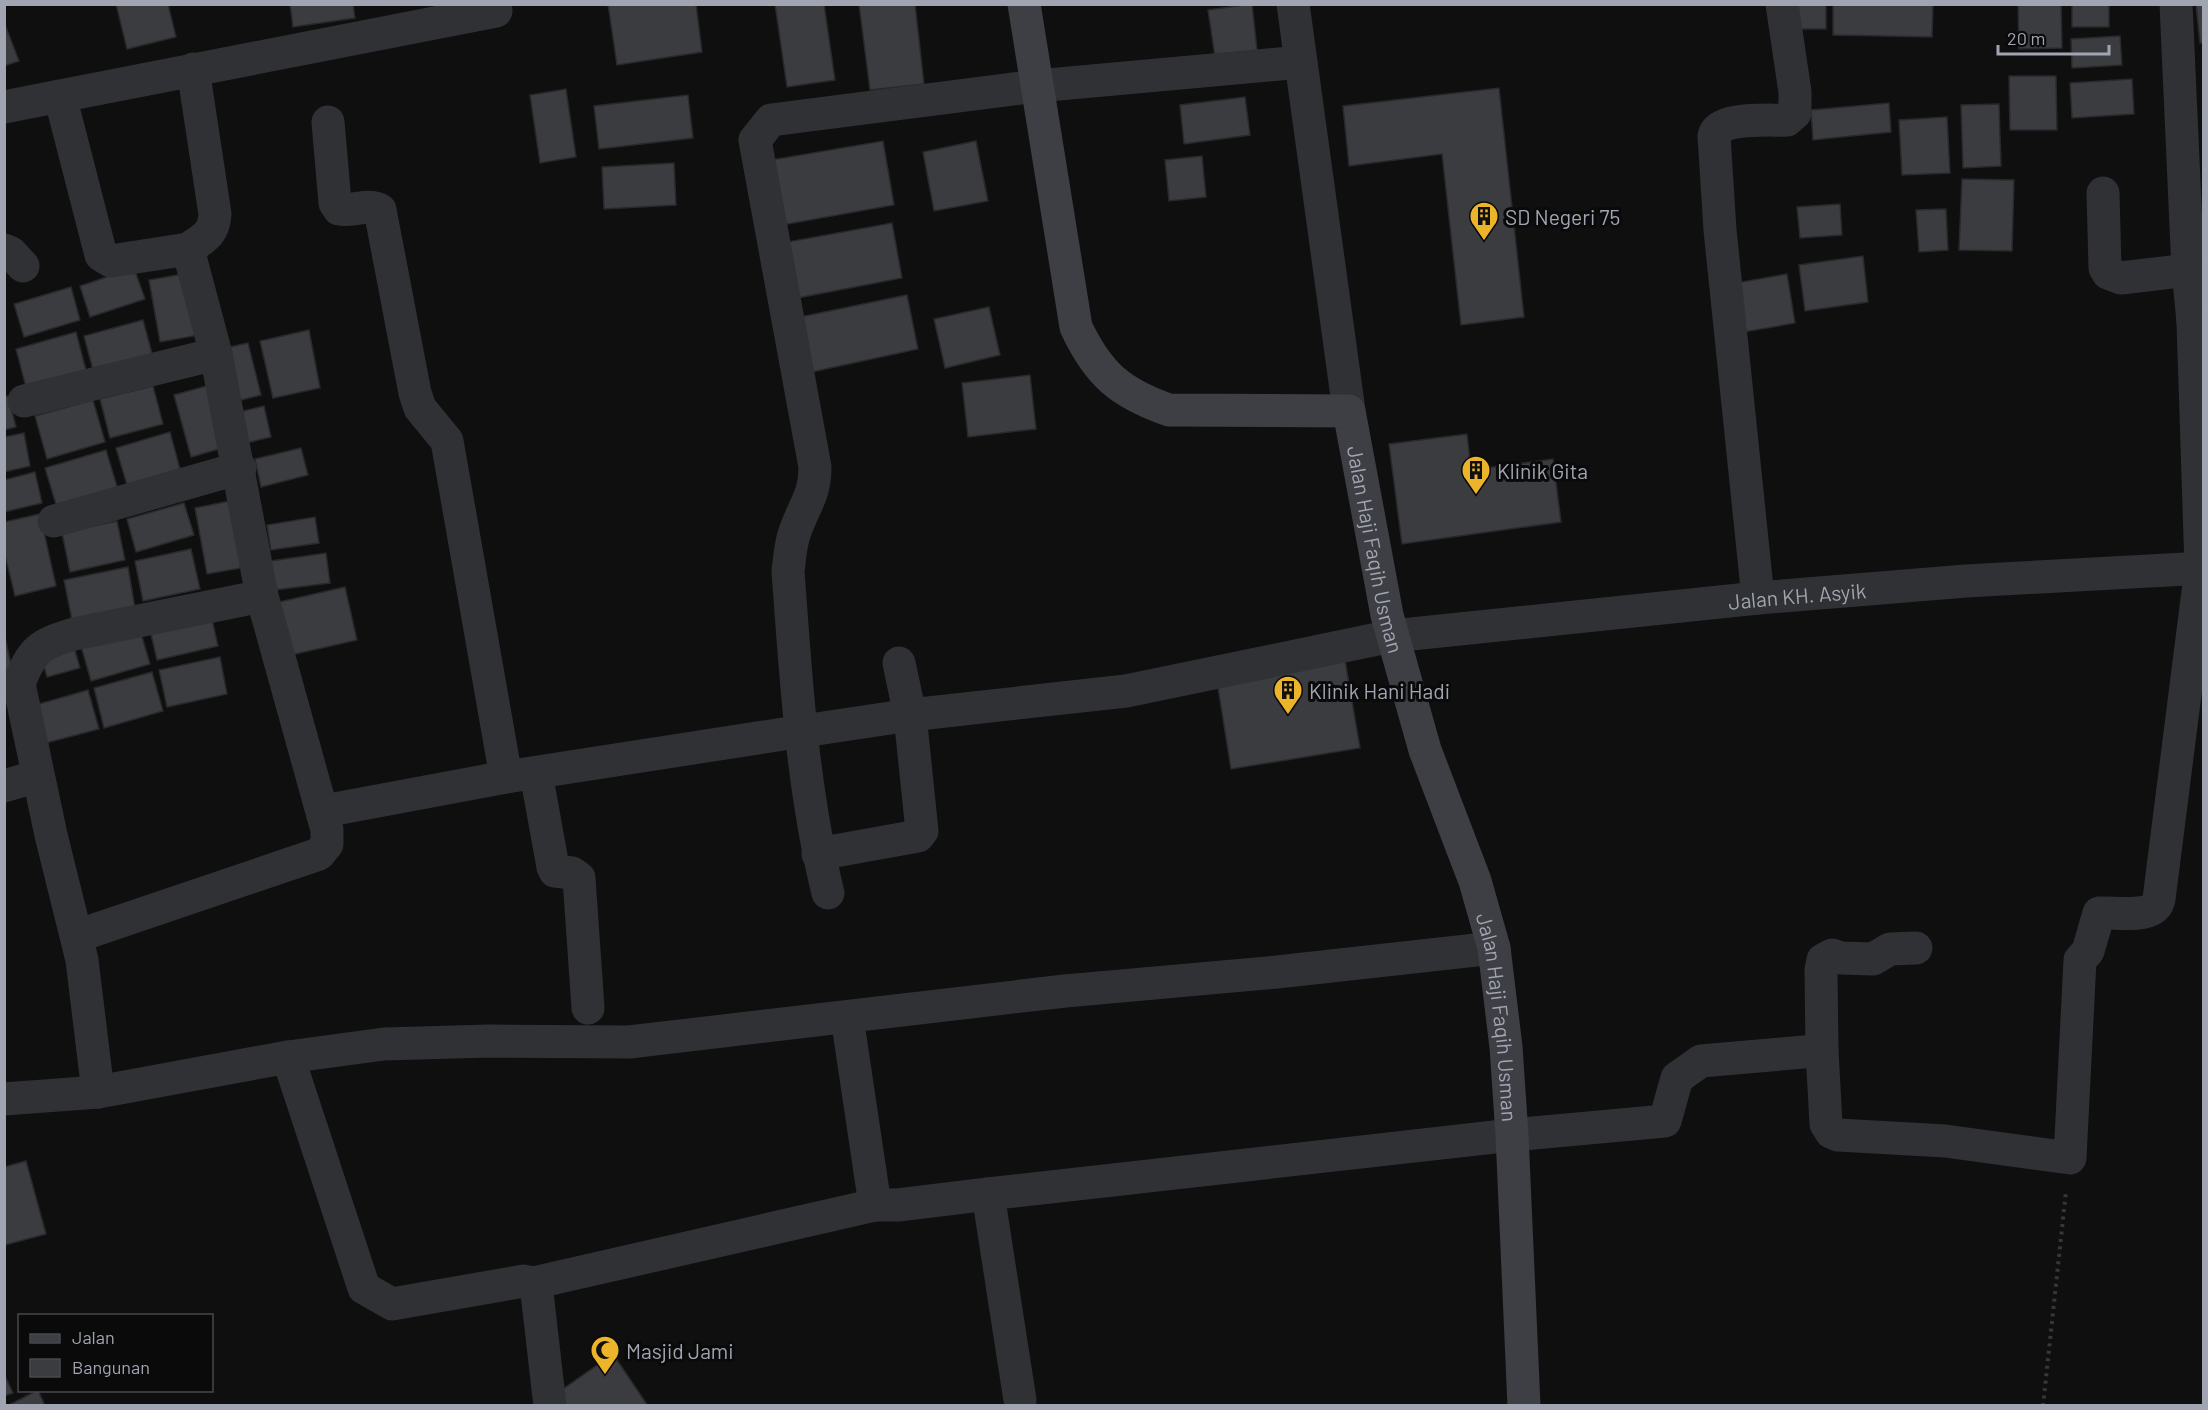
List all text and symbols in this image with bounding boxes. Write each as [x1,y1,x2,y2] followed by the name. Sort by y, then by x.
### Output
[1998,18,2109,56] scale bar
[2007,27,2045,49] text: 20 m
[1468,200,1500,242] building icon: SD Negeri 75
[1505,204,1620,229] place label: SD Negeri 75
[1343,443,1409,656] street label: Jalan Haji Faqih Usman
[1460,454,1492,496] building icon: Klinik Gita
[1497,458,1588,483] place label: Klinik Gita
[1727,577,1867,614] street label: Jalan KH. Asyik
[1272,674,1304,716] building icon: Klinik Hani Hadi
[1309,678,1450,703] place label: Klinik Hani Hadi
[1472,910,1524,1122] street label: Jalan Haji Faqih Usman
[18,1314,213,1392] legend
[72,1326,115,1348] text: Jalan
[589,1334,621,1376] mosque icon: Masjid Jami
[626,1338,734,1363] place label: Masjid Jami
[72,1356,150,1378] text: Bangunan

